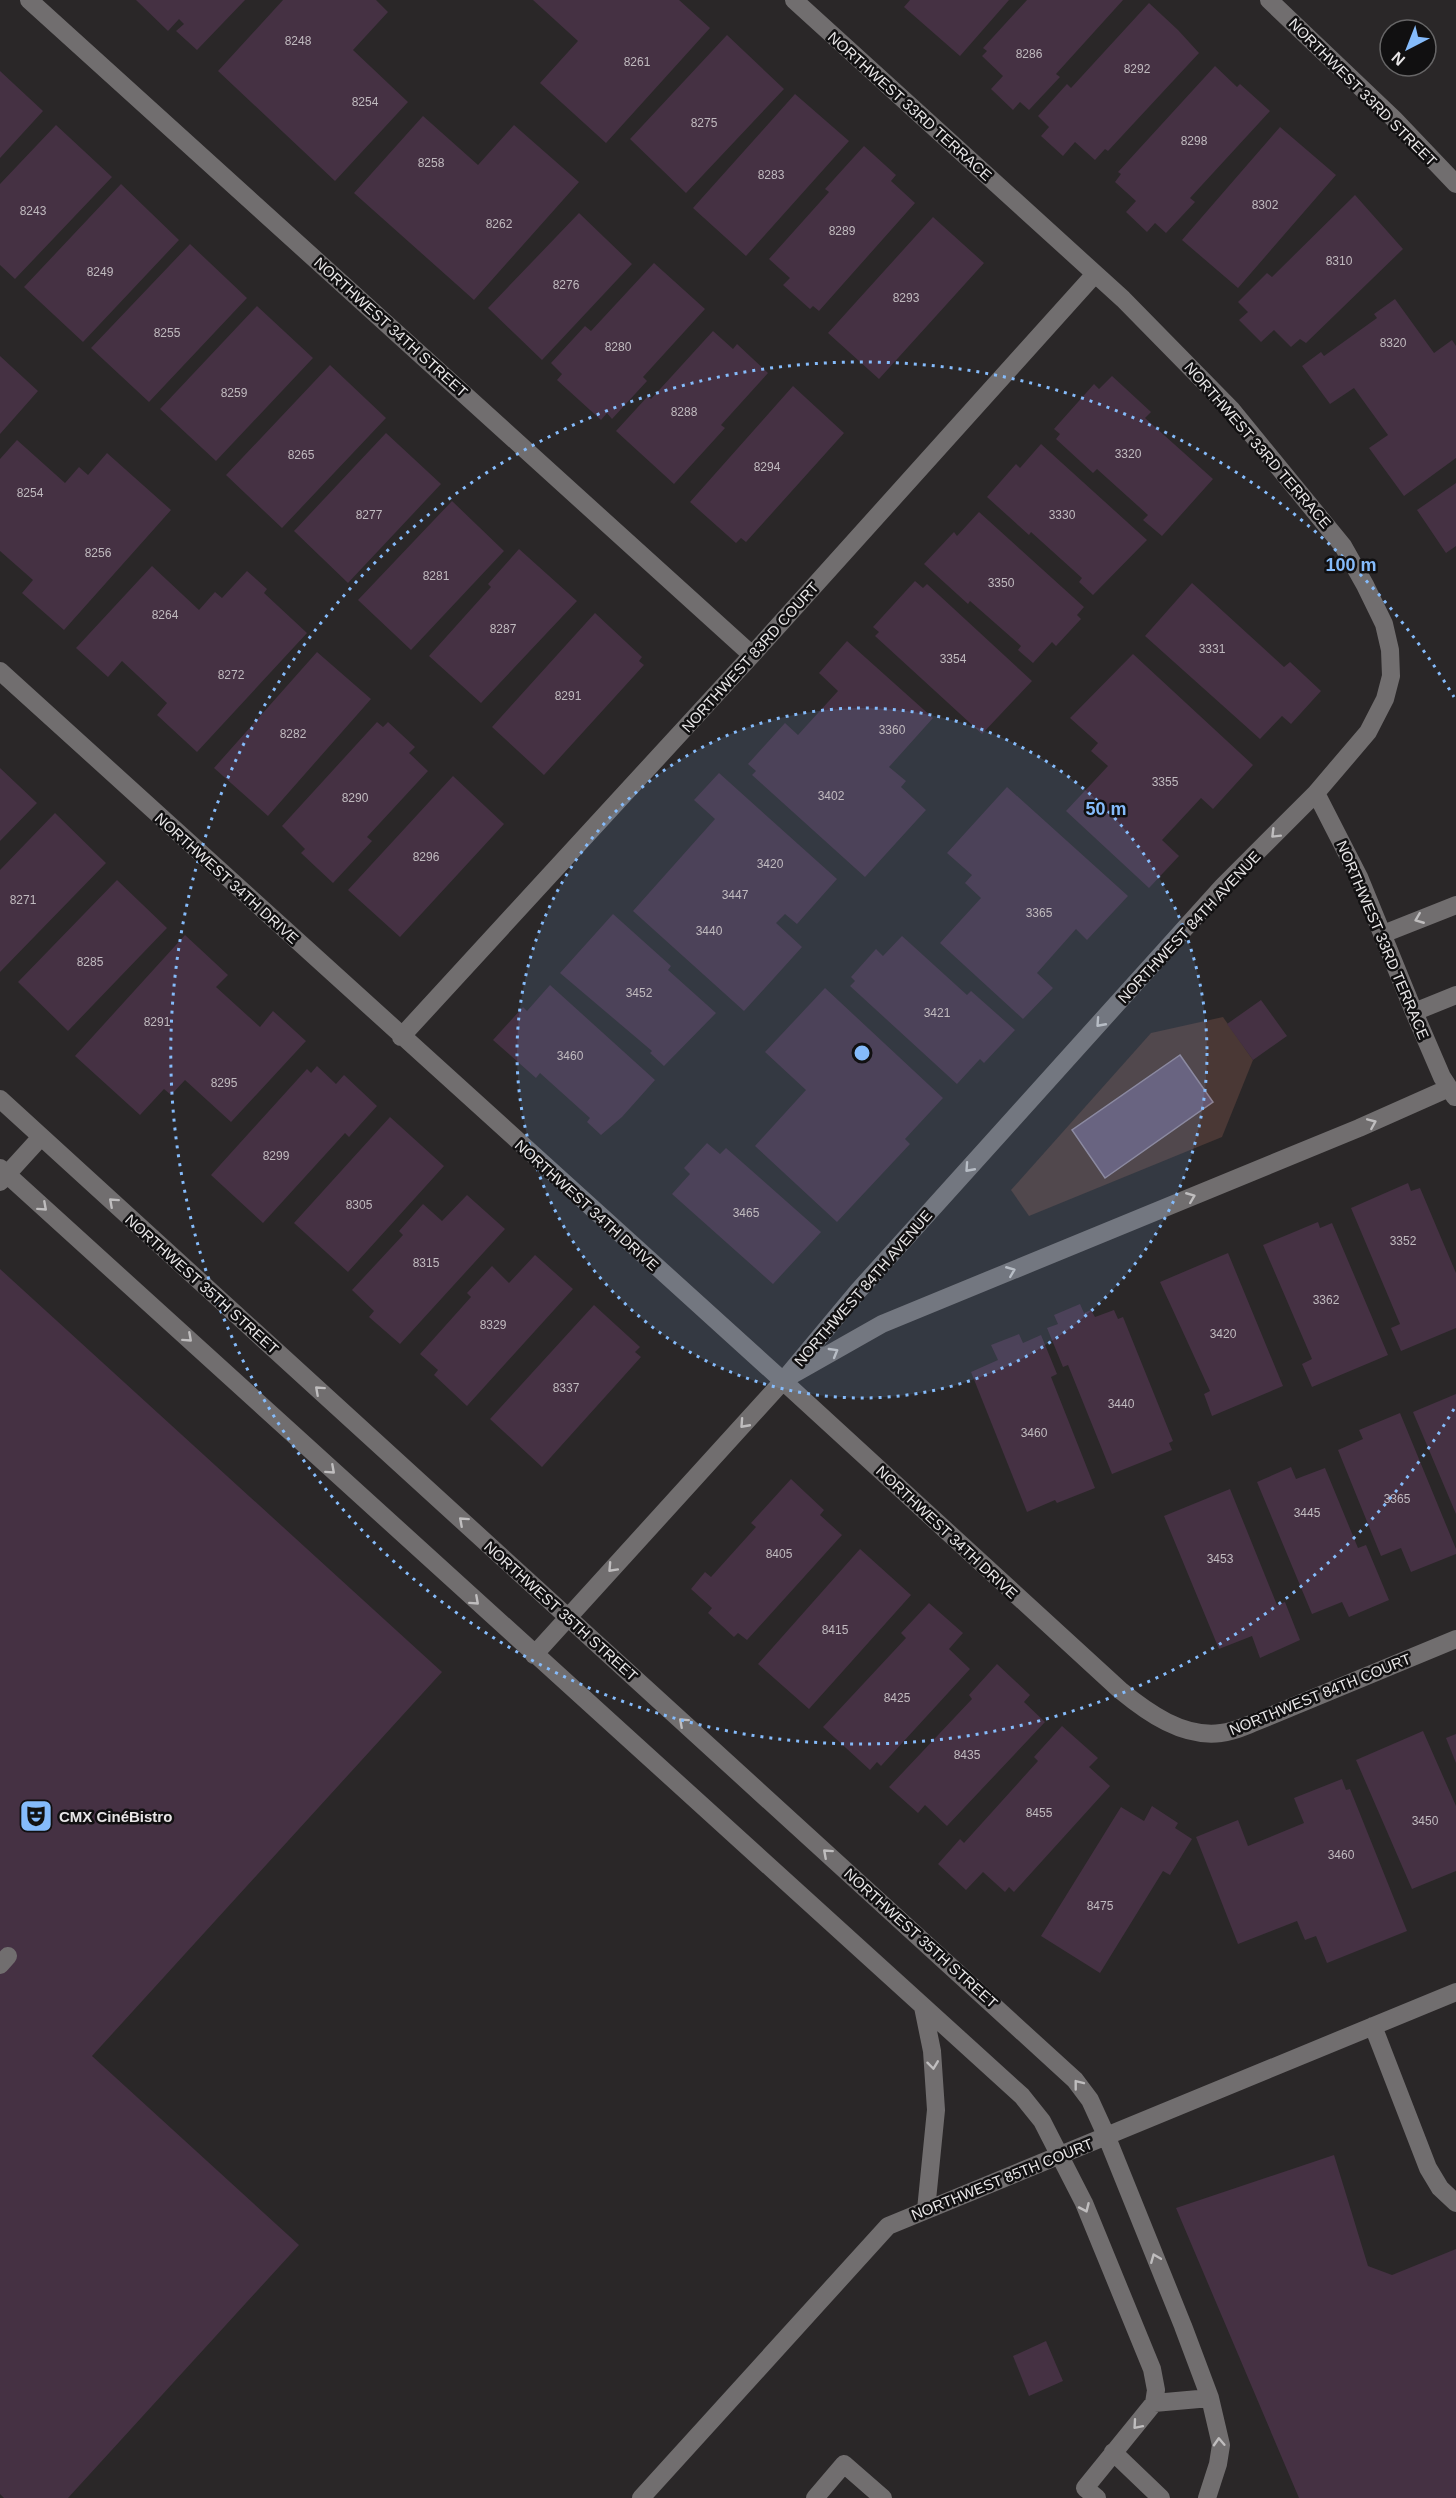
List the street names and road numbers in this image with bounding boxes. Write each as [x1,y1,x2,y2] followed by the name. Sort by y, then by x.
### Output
[1285,14,1441,170] street label: NORTHWEST 33RD STREET
[825,28,995,184] street label: NORTHWEST 33RD TERRACE
[311,254,471,400] street label: NORTHWEST 34TH STREET
[1181,359,1335,531] street label: NORTHWEST 33RD TERRACE
[678,579,822,735] street label: NORTHWEST 83RD COURT
[152,809,302,947] street label: NORTHWEST 34TH DRIVE
[1333,838,1433,1042] street label: NORTHWEST 33RD TERRACE
[1114,848,1264,1006] street label: NORTHWEST 84TH AVENUE
[512,1136,662,1274] street label: NORTHWEST 34TH DRIVE
[791,1207,935,1369] street label: NORTHWEST 84TH AVENUE
[122,1211,282,1357] street label: NORTHWEST 35TH STREET
[873,1462,1021,1602] street label: NORTHWEST 34TH DRIVE
[481,1538,641,1684] street label: NORTHWEST 35TH STREET
[1227,1650,1413,1738] street label: NORTHWEST 84TH COURT
[841,1865,1001,2011] street label: NORTHWEST 35TH STREET
[909,2135,1095,2223] street label: NORTHWEST 85TH COURT

